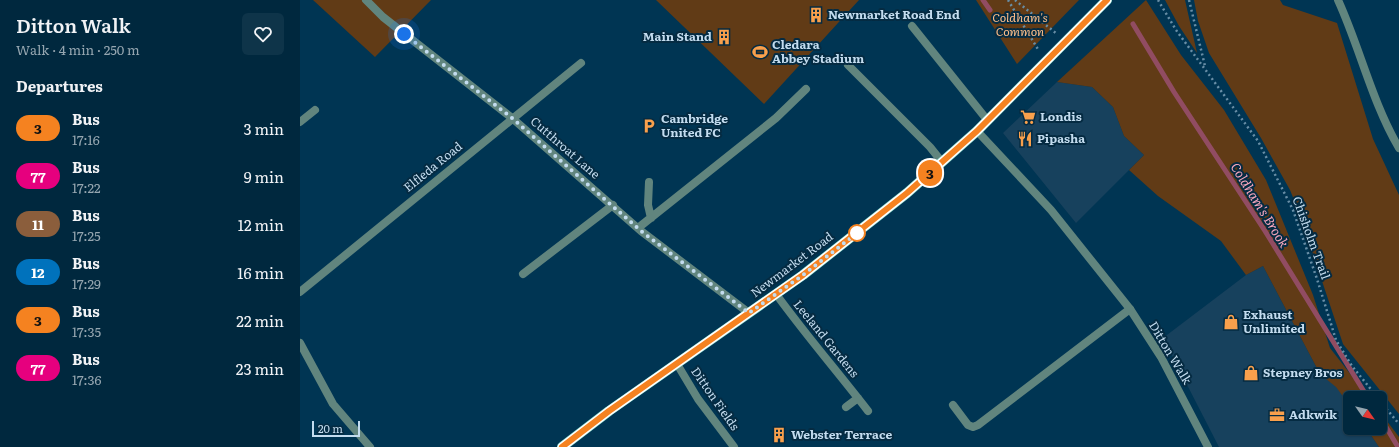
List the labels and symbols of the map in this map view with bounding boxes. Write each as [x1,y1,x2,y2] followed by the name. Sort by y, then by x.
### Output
[828,5,960,23] place label: Newmarket Road End
[807,6,825,24] building icon: Newmarket Road End
[992,8,1048,40] park label: Coldham's Common
[394,24,414,44] your location
[643,27,712,45] place label: Main Stand
[715,28,733,46] building icon: Main Stand
[772,35,864,67] place label: Cledara Abbey Stadium
[751,43,769,61] sports icon: Cledara Abbey Stadium
[1040,107,1082,125] place label: Londis
[1019,108,1037,126] supermarket icon: Londis
[661,109,728,141] place label: Cambridge United FC
[527,112,604,183] street label: Cutthroat Lane
[640,117,658,135] parking icon: Cambridge United FC
[1037,129,1085,147] place label: Pipasha
[1016,130,1034,148] restaurant icon: Pipasha
[399,136,466,196] street label: Elfleda Road
[1227,159,1295,252] water label: Coldham's Brook
[917,160,943,186] line badge: 3
[1289,194,1335,282] street label: Chisholm Trail
[848,224,866,242] unlabelled marker
[746,227,837,301] street label: Newmarket Road
[790,296,864,382] street label: Leeland Gardens
[1243,305,1305,337] place label: Exhaust Unlimited
[1222,313,1240,331] shop icon: Exhaust Unlimited
[1145,318,1197,388] street label: Ditton Walk
[687,363,745,434] street label: Ditton Fields
[1263,363,1343,381] place label: Stepney Bros
[1242,364,1260,382] shop icon: Stepney Bros
[1343,391,1387,435] north arrow
[1289,405,1338,423] place label: Adkwik
[1268,406,1286,424] office icon: Adkwik
[312,419,360,438] scale bar
[791,425,892,443] place label: Webster Terrace
[770,426,788,444] building icon: Webster Terrace

